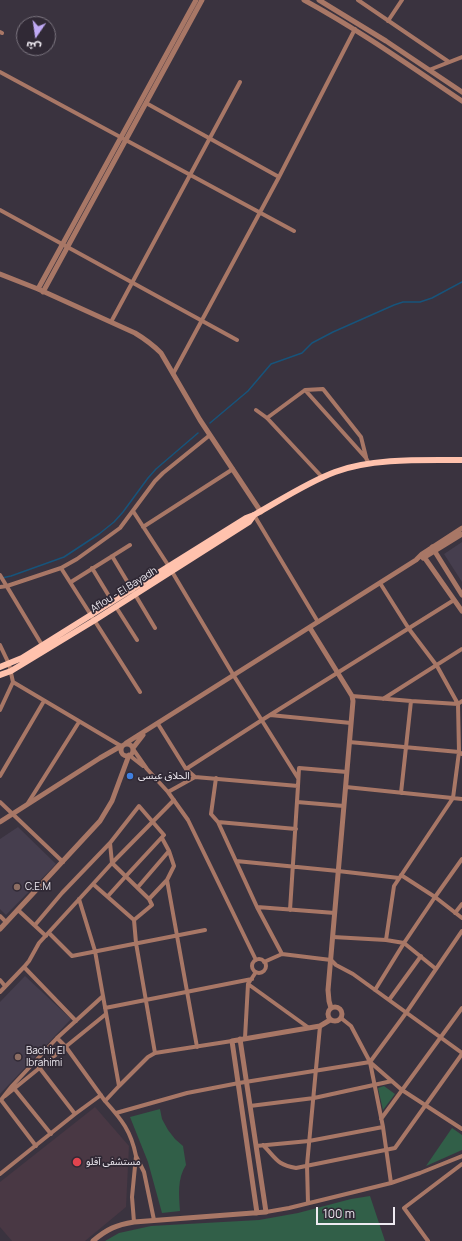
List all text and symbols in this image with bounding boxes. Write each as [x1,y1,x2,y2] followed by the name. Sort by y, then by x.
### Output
[16,16,56,56] north arrow
[24,38,42,56] text: ش
[88,565,160,615] street label: Aflou - El Bayadh
[138,770,190,782] place label: الحلاق عيسى
[125,771,135,781] marker: الحلاق عيسى
[25,881,51,893] place label: C.E.M
[12,882,22,892] marker: C.E.M
[26,1045,65,1068] place label: Bachir El Ibrahimi
[13,1052,23,1062] marker: Bachir El Ibrahimi
[71,1156,83,1168] marker: مستشفى آفلو
[86,1156,141,1168] place label: مستشفى آفلو
[318,1199,397,1225] scale bar
[323,1205,355,1222] text: 100 m

